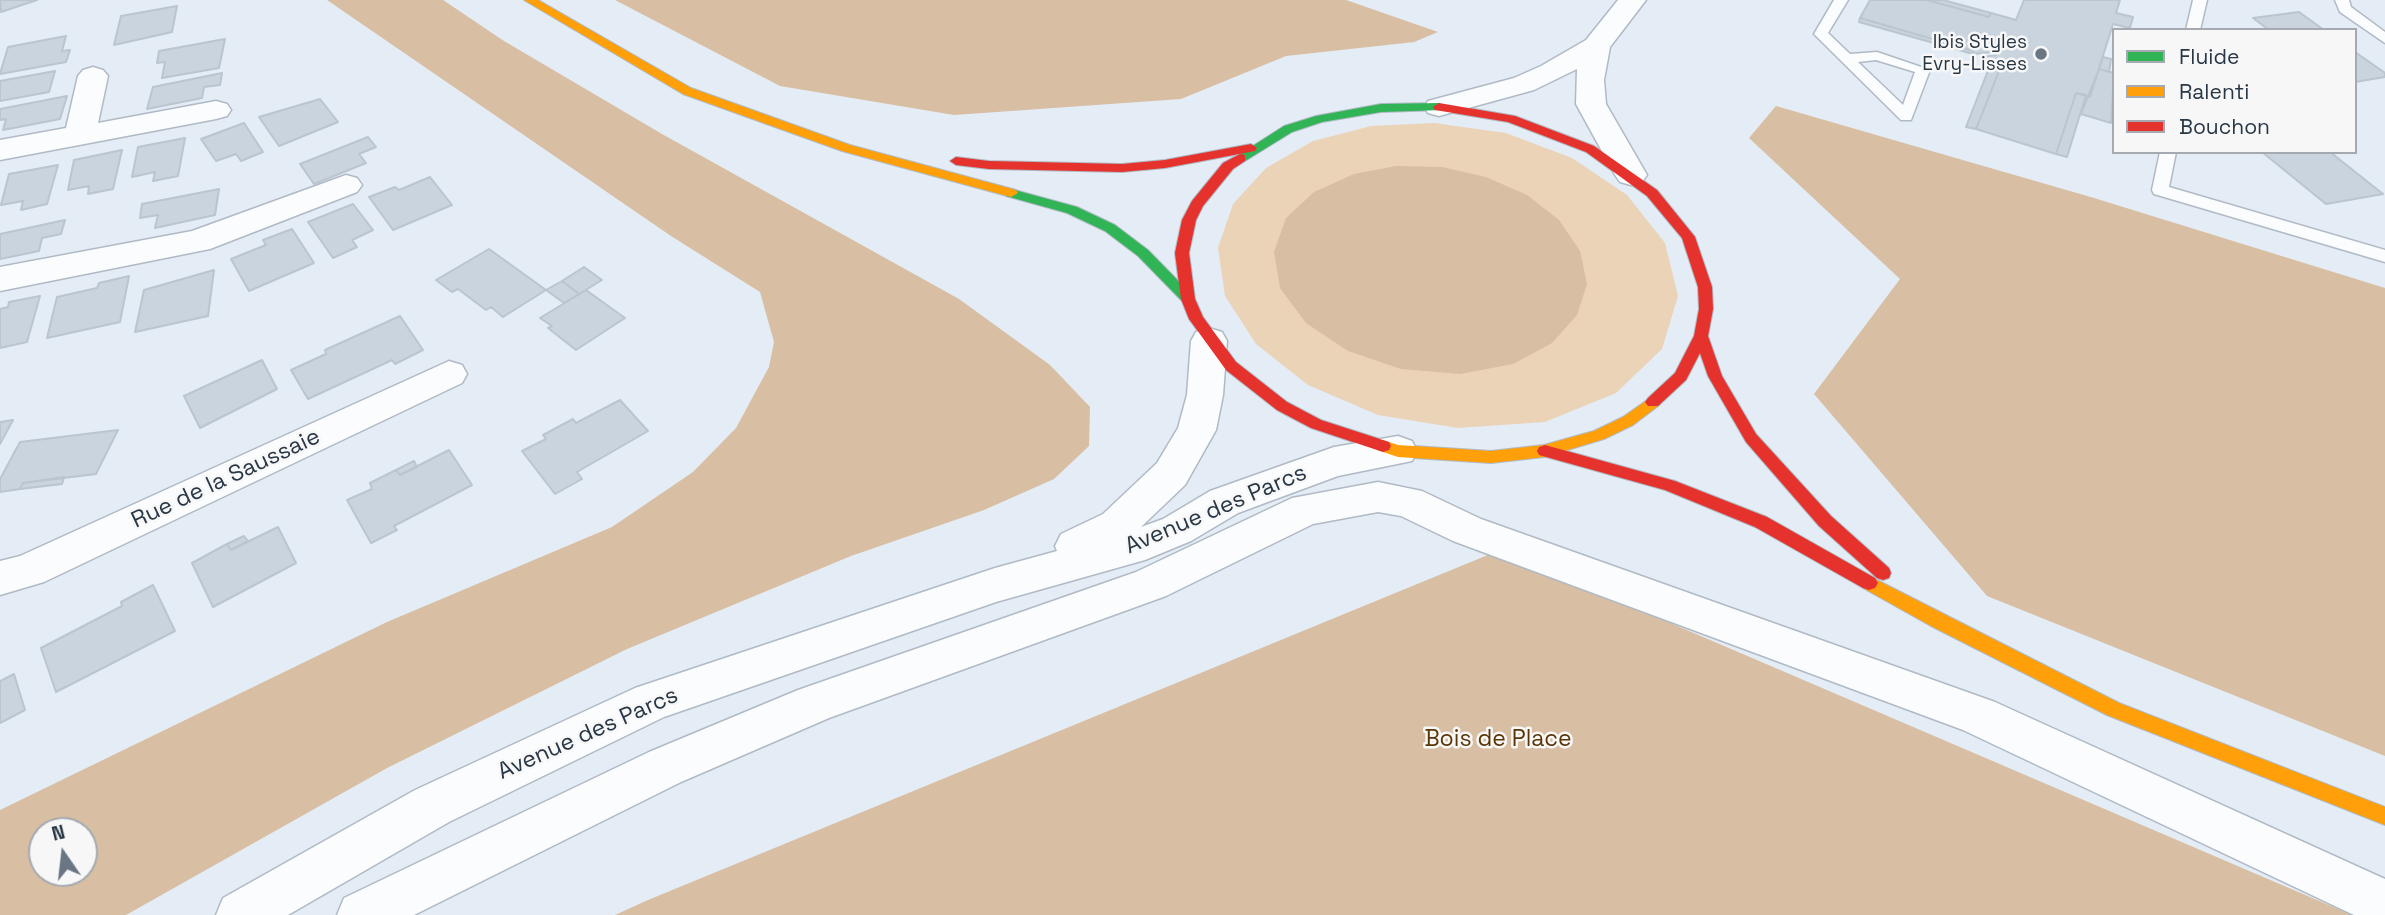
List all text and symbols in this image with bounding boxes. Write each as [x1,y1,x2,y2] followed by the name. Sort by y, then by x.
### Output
[2112,28,2357,154] legend
[1922,32,2027,76] place label: Ibis Styles Evry-Lisses
[2179,43,2239,70] text: Fluide
[2033,46,2049,62] marker: Ibis Styles Evry-Lisses
[2179,78,2249,105] text: Ralenti
[2179,113,2270,140] text: Bouchon
[127,423,325,535] street label: Rue de la Saussaie
[1121,459,1311,561] street label: Avenue des Parcs
[494,682,682,786] street label: Avenue des Parcs
[1424,726,1572,754] park label: Bois de Place
[28,817,98,887] north arrow
[49,819,67,847] text: N

